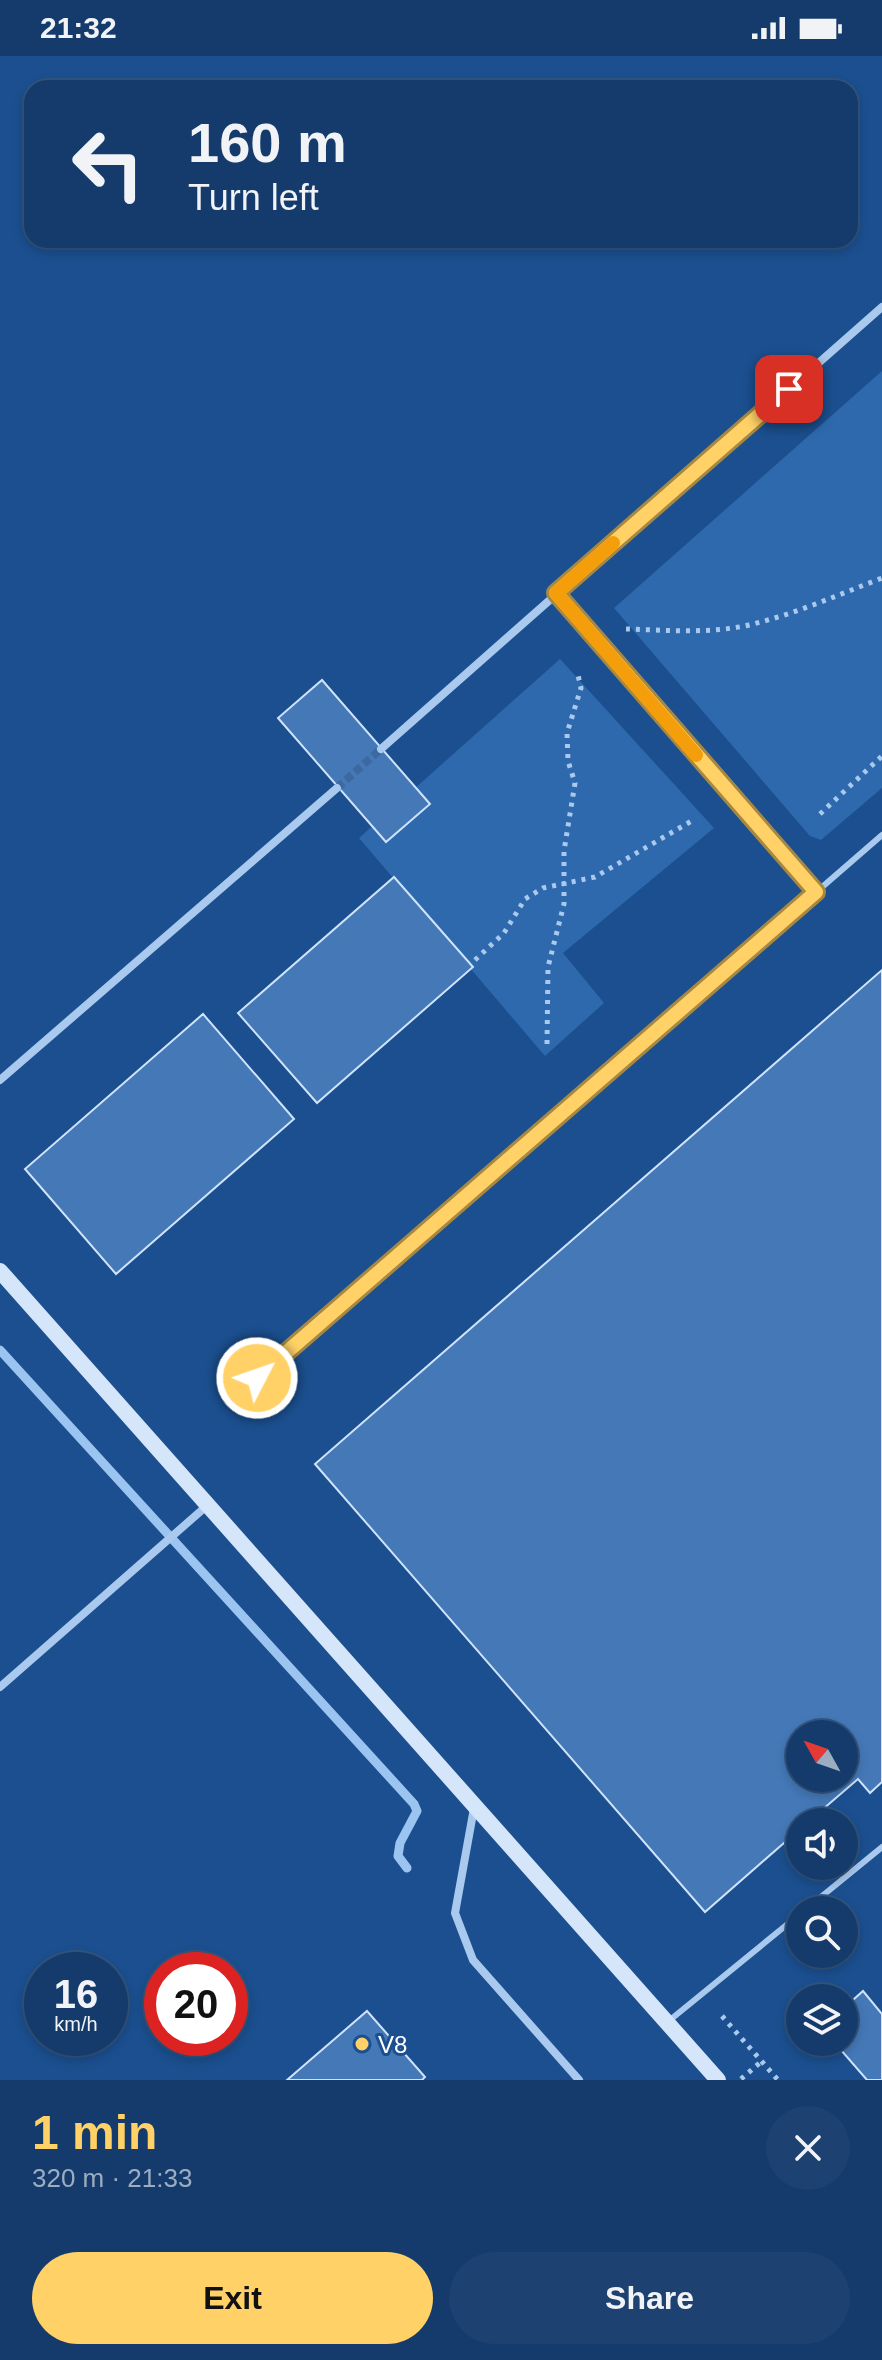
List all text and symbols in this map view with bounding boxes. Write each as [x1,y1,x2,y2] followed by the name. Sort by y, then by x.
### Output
[40,11,117,44] text: 21:32
[188,111,347,174] text: 160 m
[56,112,160,216] icon: left
[188,177,319,218] text: Turn left
[755,355,823,423] pin
[767,367,811,411] icon: arrive
[215,1336,299,1420] position arrow
[786,1720,858,1792] north arrow
[786,1720,858,2056] map controls
[786,1808,858,1880] button: sound
[786,1896,858,1968] button: search
[144,1952,248,2056] speed limit sign: 20
[54,1972,98,2016] text: 16
[786,1984,858,2056] button: layers
[54,2013,98,2035] text: km/h
[378,2031,407,2058] place label: V8
[353,2035,371,2053] marker: V8
[32,2106,157,2159] text: 1 min
[766,2106,850,2190] button: close
[32,2163,192,2193] text: 320 m · 21:33
[32,2252,433,2344] button: Exit
[449,2252,850,2344] button: Share

